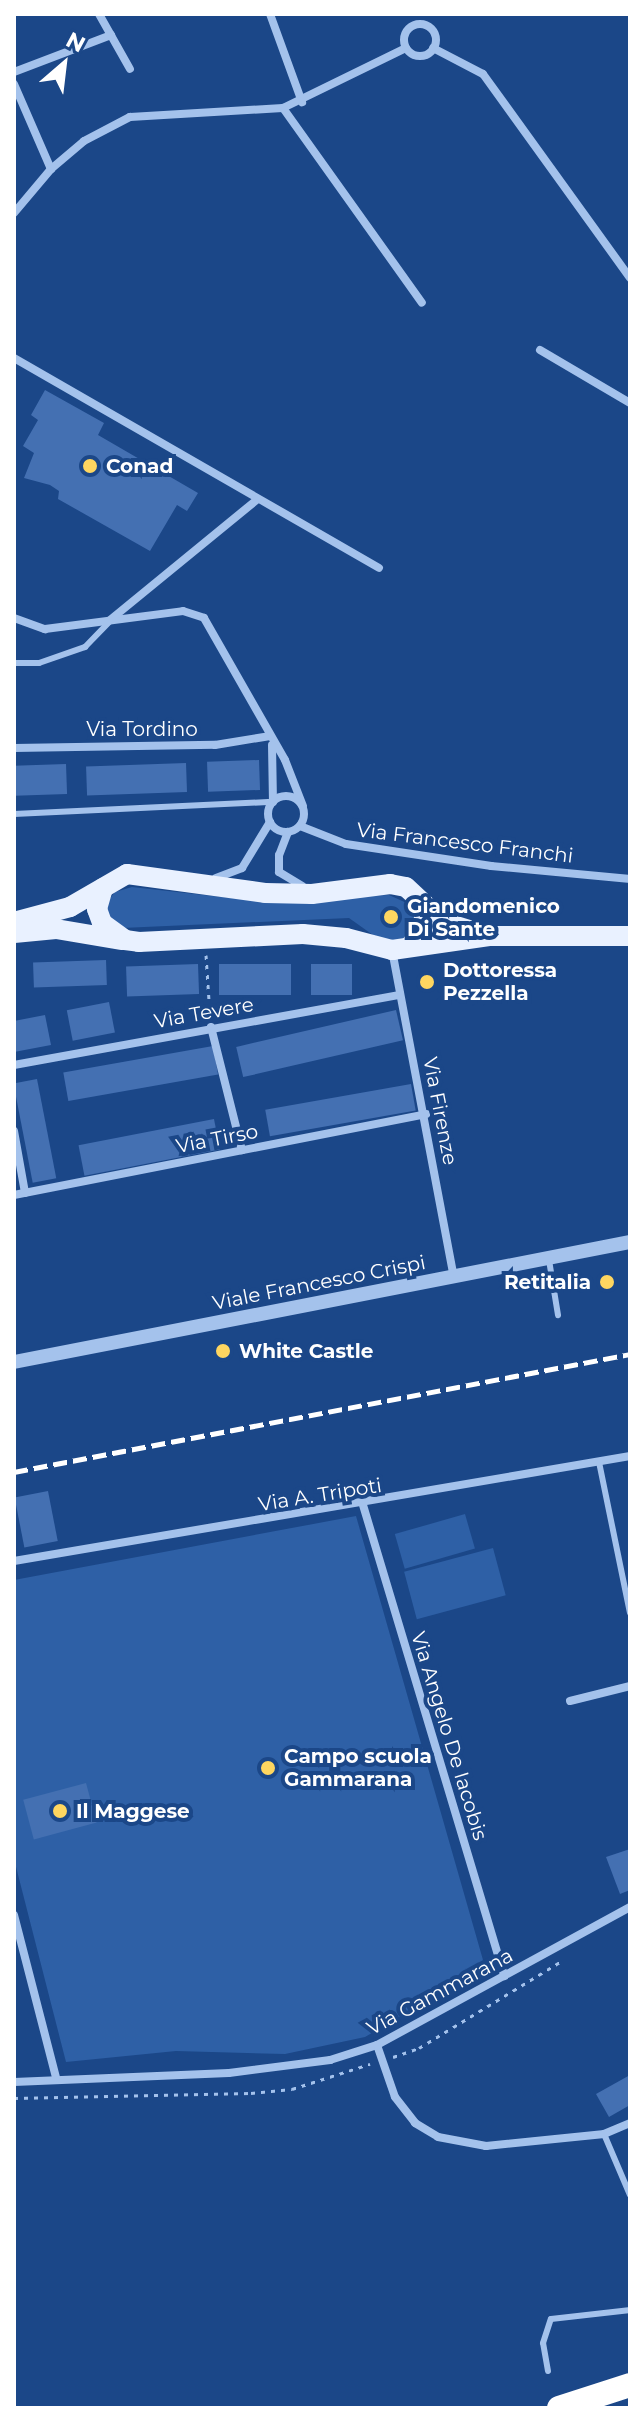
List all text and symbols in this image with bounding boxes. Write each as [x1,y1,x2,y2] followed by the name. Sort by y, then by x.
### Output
[24,24,104,104] north arrow
[61,26,90,58] text: N
[106,454,173,478] place label: Conad
[81,457,99,475] marker: Conad
[86,717,198,741] street label: Via Tordino
[355,818,575,868] street label: Via Francesco Franchi
[407,894,560,941] place label: Giandomenico Di Sante
[382,908,400,926] marker: Giandomenico Di Sante
[443,958,557,1005] place label: Dottoressa Pezzella
[418,973,436,991] marker: Dottoressa Pezzella
[152,992,256,1034] street label: Via Tevere
[418,1055,462,1167] street label: Via Firenze
[174,1119,260,1159] street label: Via Tirso
[211,1251,427,1315] street label: Viale Francesco Crispi
[504,1270,591,1294] place label: Retitalia
[598,1273,616,1291] marker: Retitalia
[239,1339,373,1363] place label: White Castle
[214,1342,232,1360] marker: White Castle
[257,1473,383,1517] street label: Via A. Tripoti
[406,1629,492,1843] street label: Via Angelo De Iacobis
[284,1744,432,1791] place label: Campo scuola Gammarana
[259,1759,277,1777] marker: Campo scuola Gammarana
[76,1799,190,1823] place label: Il Maggese
[51,1802,69,1820] marker: Il Maggese
[363,1943,517,2041] street label: Via Gammarana

